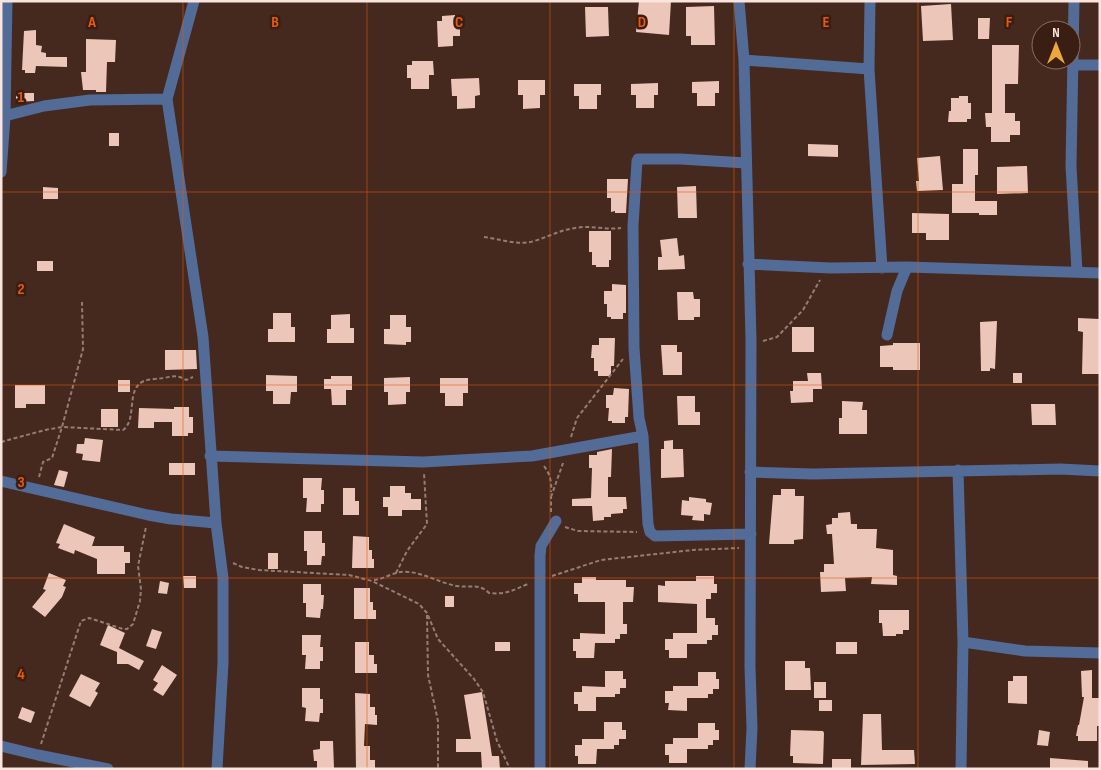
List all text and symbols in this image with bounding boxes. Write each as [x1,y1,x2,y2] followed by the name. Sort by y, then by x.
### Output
[87,13,96,32] text: A
[271,13,279,32] text: B
[455,13,463,32] text: C
[638,13,646,32] text: D
[823,13,830,32] text: E
[1006,13,1013,32] text: F
[1031,20,1081,70] north arrow
[1052,24,1060,41] text: N
[18,88,25,107] text: 1
[17,280,25,299] text: 2
[17,473,25,492] text: 3
[17,665,25,684] text: 4

